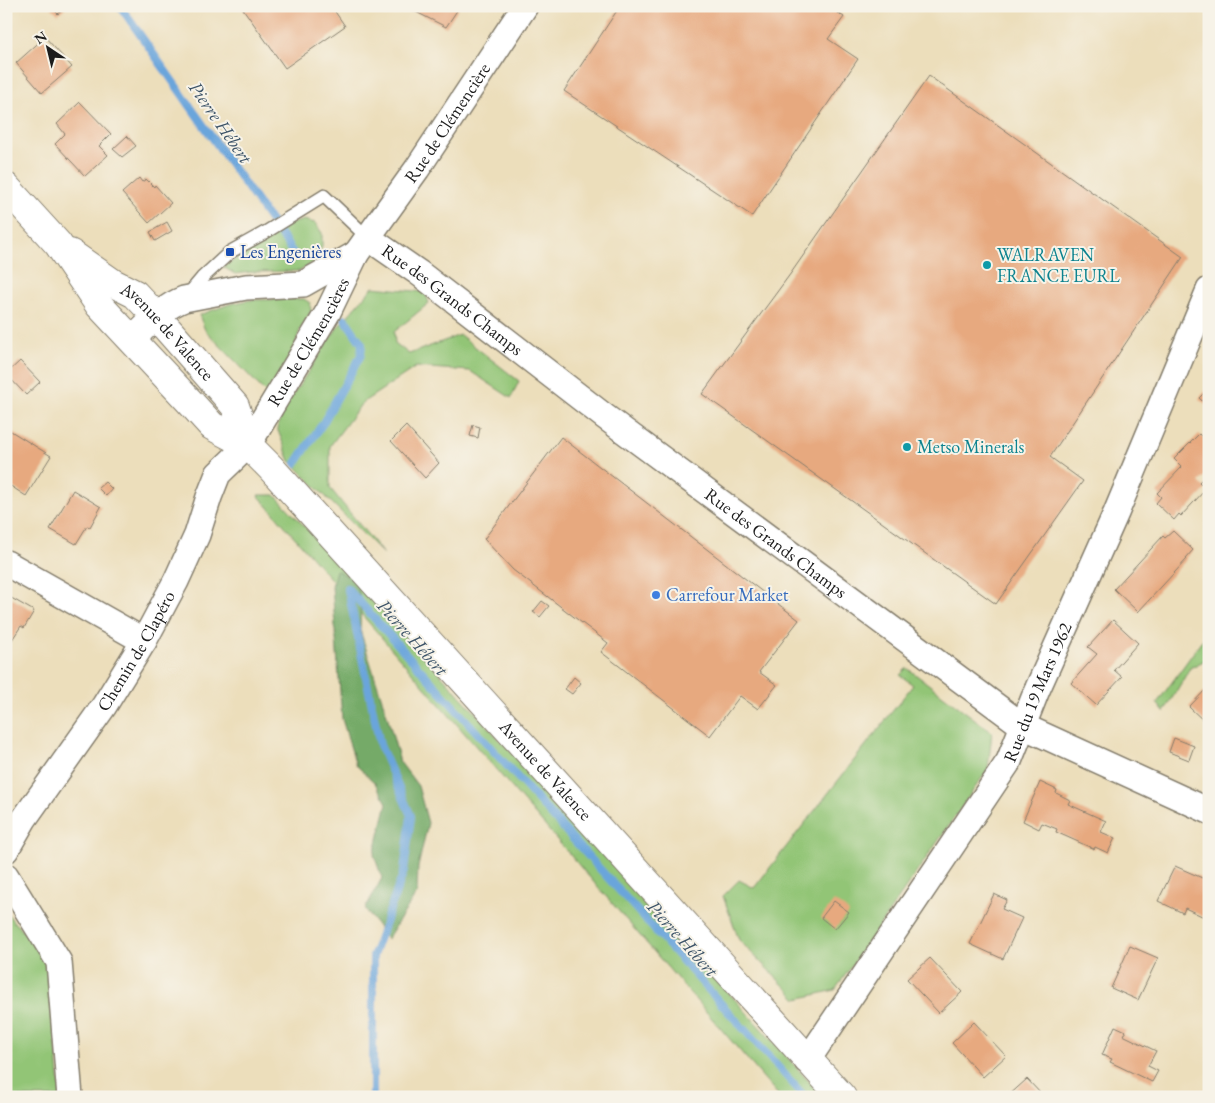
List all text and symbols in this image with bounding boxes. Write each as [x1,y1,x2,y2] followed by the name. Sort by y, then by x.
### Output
[22,22,72,72] north arrow
[31,26,51,48] text: N
[399,58,495,187] street label: Rue de Clémencière
[183,76,259,170] water label: Pierre Hébert
[377,239,528,360] street label: Rue des Grands Champs
[240,240,341,263] place label: Les Engenières
[997,243,1120,287] place label: WALRAVEN FRANCE EURL
[224,246,236,258] marker: Les Engenières
[981,259,993,271] marker: WALRAVEN FRANCE EURL
[262,273,354,410] street label: Rue de Clémencières
[116,276,219,385] street label: Avenue de Valence
[917,435,1025,458] place label: Metso Minerals
[901,441,913,453] marker: Metso Minerals
[701,483,852,603] street label: Rue des Grands Champs
[666,583,789,606] place label: Carrefour Market
[92,586,180,715] street label: Chemin de Clapéro
[650,589,662,601] marker: Carrefour Market
[372,594,455,682] water label: Pierre Hébert
[998,618,1077,765] street label: Rue du 19 Mars 1962
[494,715,597,825] street label: Avenue de Valence
[642,895,725,983] water label: Pierre Hébert

